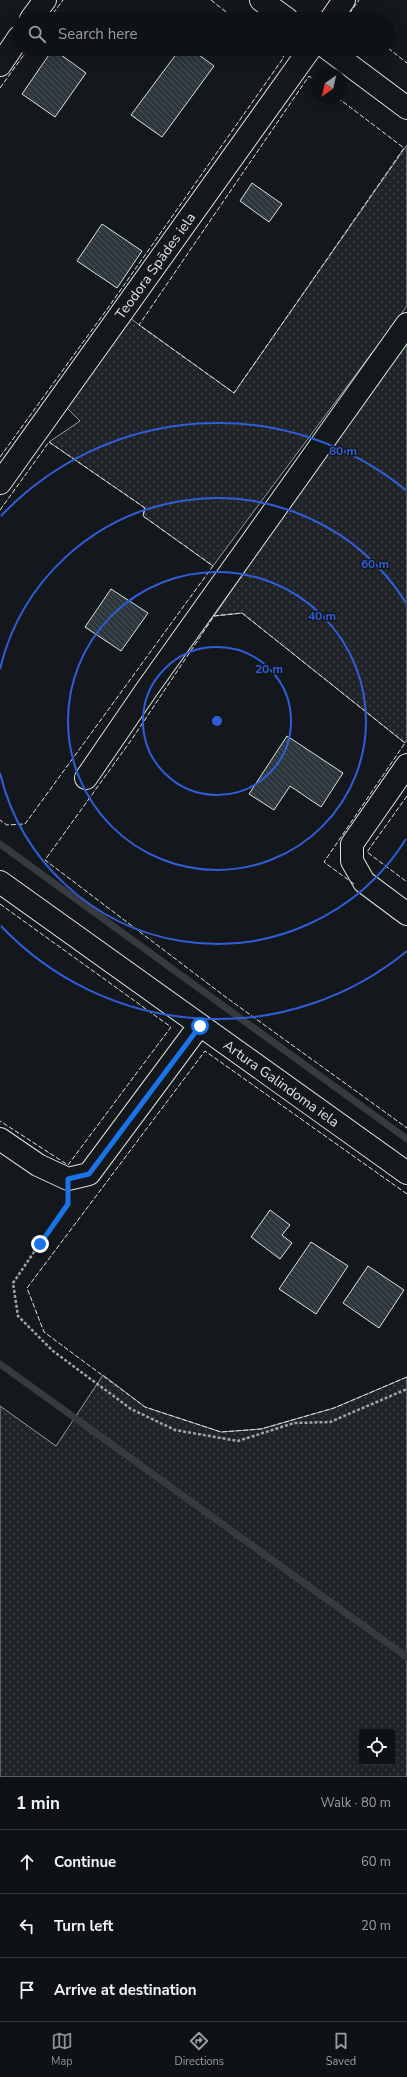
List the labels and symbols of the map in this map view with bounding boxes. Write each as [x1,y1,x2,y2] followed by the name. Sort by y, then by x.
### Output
[311,68,347,104] north arrow
[111,209,200,323] street label: Teodora Spādes iela
[329,443,357,459] text: 80 m
[361,556,389,572] text: 60 m
[308,608,336,624] text: 40 m
[255,661,283,677] text: 20 m
[210,714,224,728] centre of rings
[191,1017,209,1035] route start
[220,1035,343,1131] street label: Artura Galindoma iela
[31,1235,49,1253] route end

